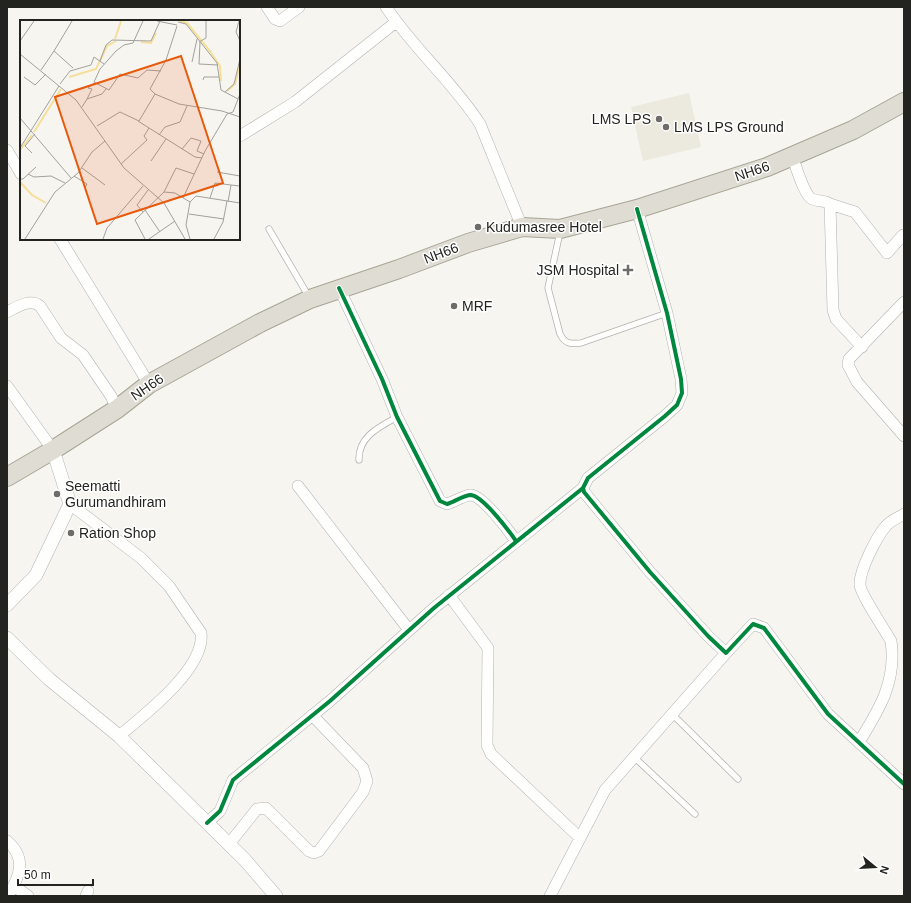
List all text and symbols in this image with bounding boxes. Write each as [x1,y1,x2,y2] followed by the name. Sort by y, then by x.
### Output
[20,20,240,240] inset map
[592,111,651,127] place label: LMS LPS
[654,114,664,124] marker: LMS LPS
[674,119,784,135] place label: LMS LPS Ground
[661,122,671,132] marker: LMS LPS Ground
[732,158,772,184] street label: NH66
[486,219,602,235] place label: Kudumasree Hotel
[473,222,483,232] marker: Kudumasree Hotel
[421,239,461,267] street label: NH66
[537,262,619,278] place label: JSM Hospital
[622,264,634,276] marker: JSM Hospital
[462,298,492,314] place label: MRF
[449,301,459,311] marker: MRF
[128,370,166,404] street label: NH66
[65,478,166,510] place label: Seematti Gurumandhiram
[52,489,62,499] marker: Seematti Gurumandhiram
[79,525,156,541] place label: Ration Shop
[66,528,76,538] marker: Ration Shop
[855,847,895,887] north arrow
[18,861,93,887] scale bar
[878,864,891,876] text: N
[24,868,51,882] text: 50 m

